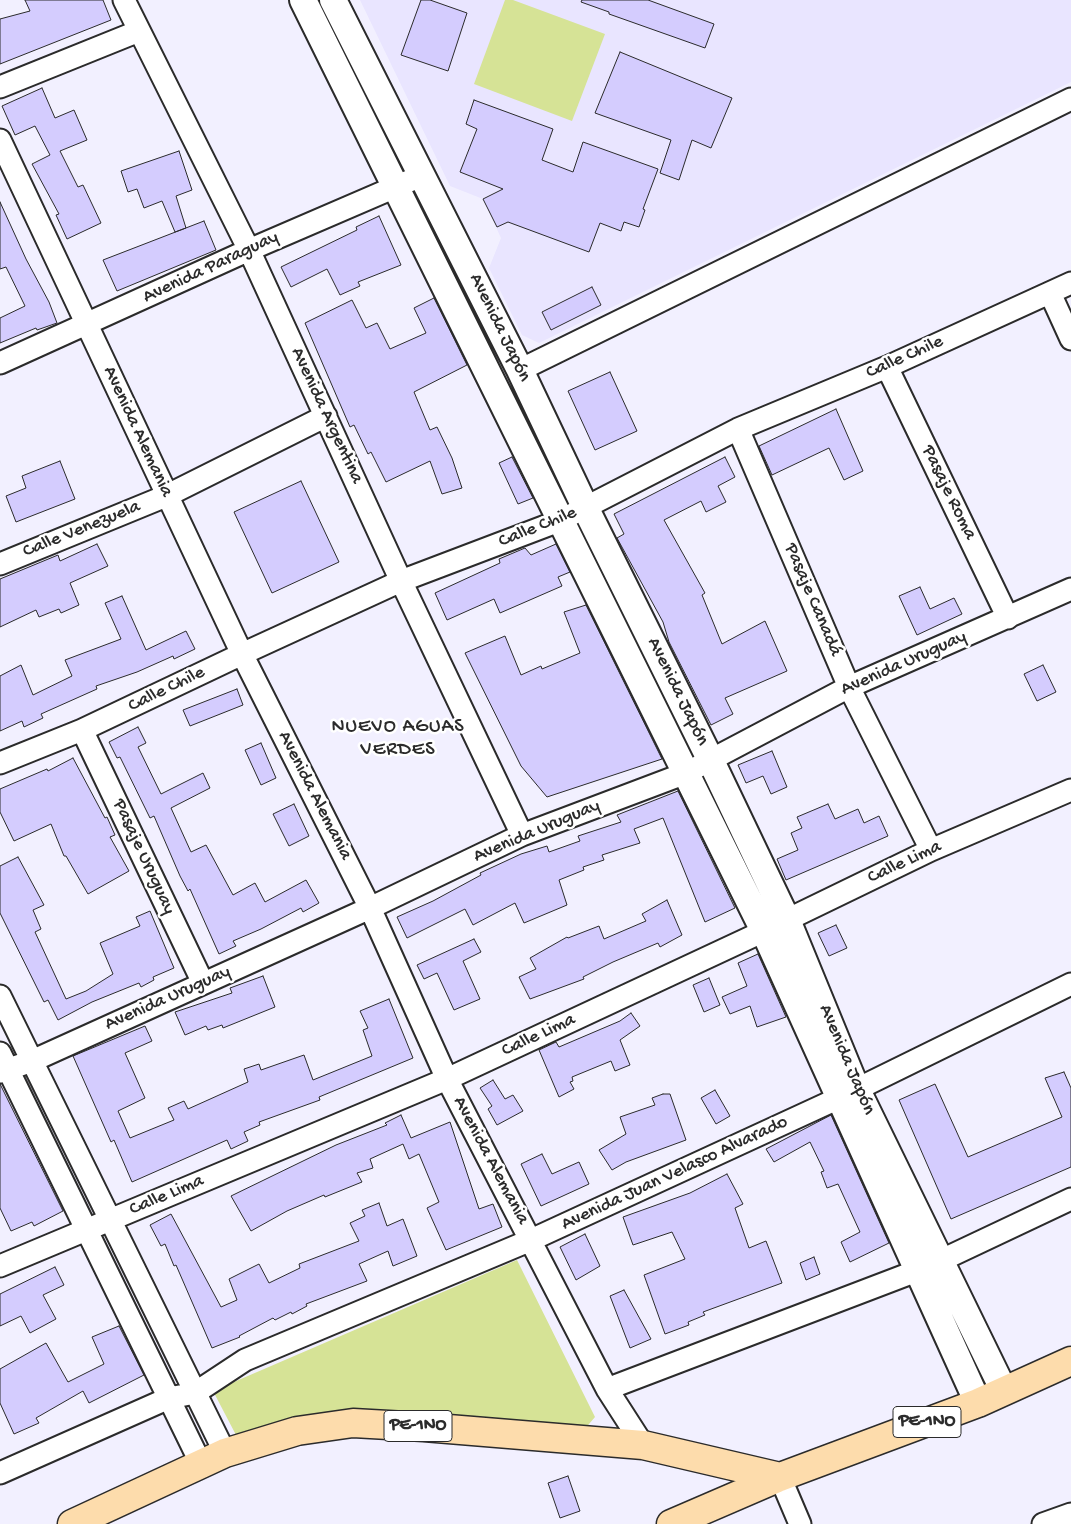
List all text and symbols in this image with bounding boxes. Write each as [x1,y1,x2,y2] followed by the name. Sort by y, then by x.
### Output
[140,227,282,309] street label: Avenida Paraguay
[463,270,535,386] street label: Avenida Japón
[863,331,947,385] street label: Calle Chile
[284,344,368,488] street label: Avenida Argentina
[97,363,177,501] street label: Avenida Alemania
[915,442,981,544] street label: Pasaje Roma
[20,496,144,564] street label: Calle Venezuela
[496,502,580,554] street label: Calle Chile
[778,540,846,660] street label: Pasaje Canadá
[838,626,970,702] street label: Avenida Uruguay
[641,634,713,750] street label: Avenida Japón
[125,662,209,718] street label: Calle Chile
[330,716,466,763] district label: NUEVO AGUAS VERDES
[272,728,356,864] street label: Avenida Alemania
[470,795,604,869] street label: Avenida Uruguay
[106,796,180,918] street label: Pasaje Uruguay
[865,836,945,890] street label: Calle Lima
[102,961,234,1037] street label: Avenida Uruguay
[813,1001,879,1119] street label: Avenida Japón
[499,1009,579,1063] street label: Calle Lima
[447,1093,533,1229] street label: Avenida Alemania
[558,1111,792,1237] street label: Avenida Juan Velasco Alvarado
[126,1170,208,1222] street label: Calle Lima
[893,1406,961,1438] road number: PE-1NO
[384,1410,452,1442] road number: PE-1NO

